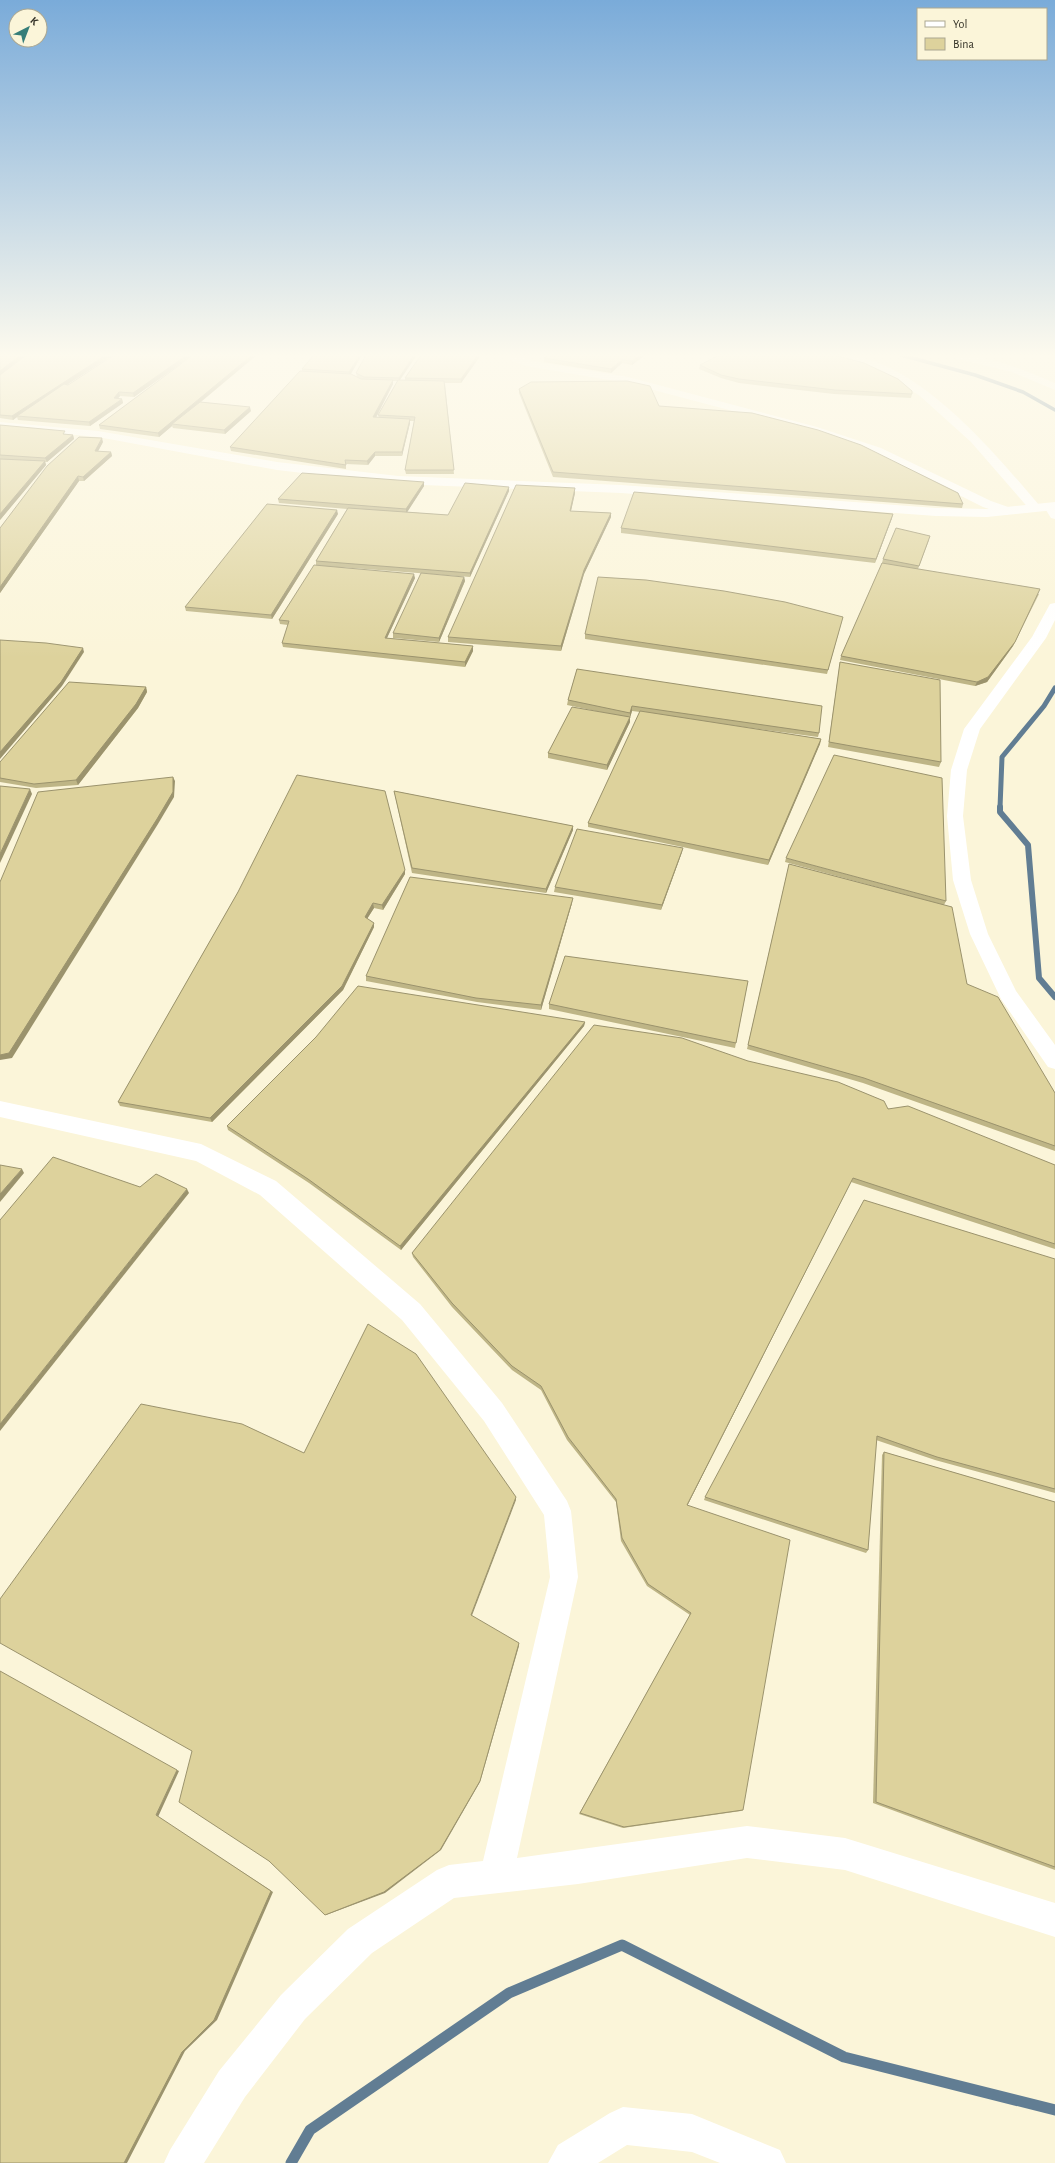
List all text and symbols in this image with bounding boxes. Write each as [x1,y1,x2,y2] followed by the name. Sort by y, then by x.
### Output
[8,8,48,48] north arrow
[917,8,1047,60] legend
[28,15,41,28] text: K
[953,18,967,30] text: Yol
[953,38,975,50] text: Bina

